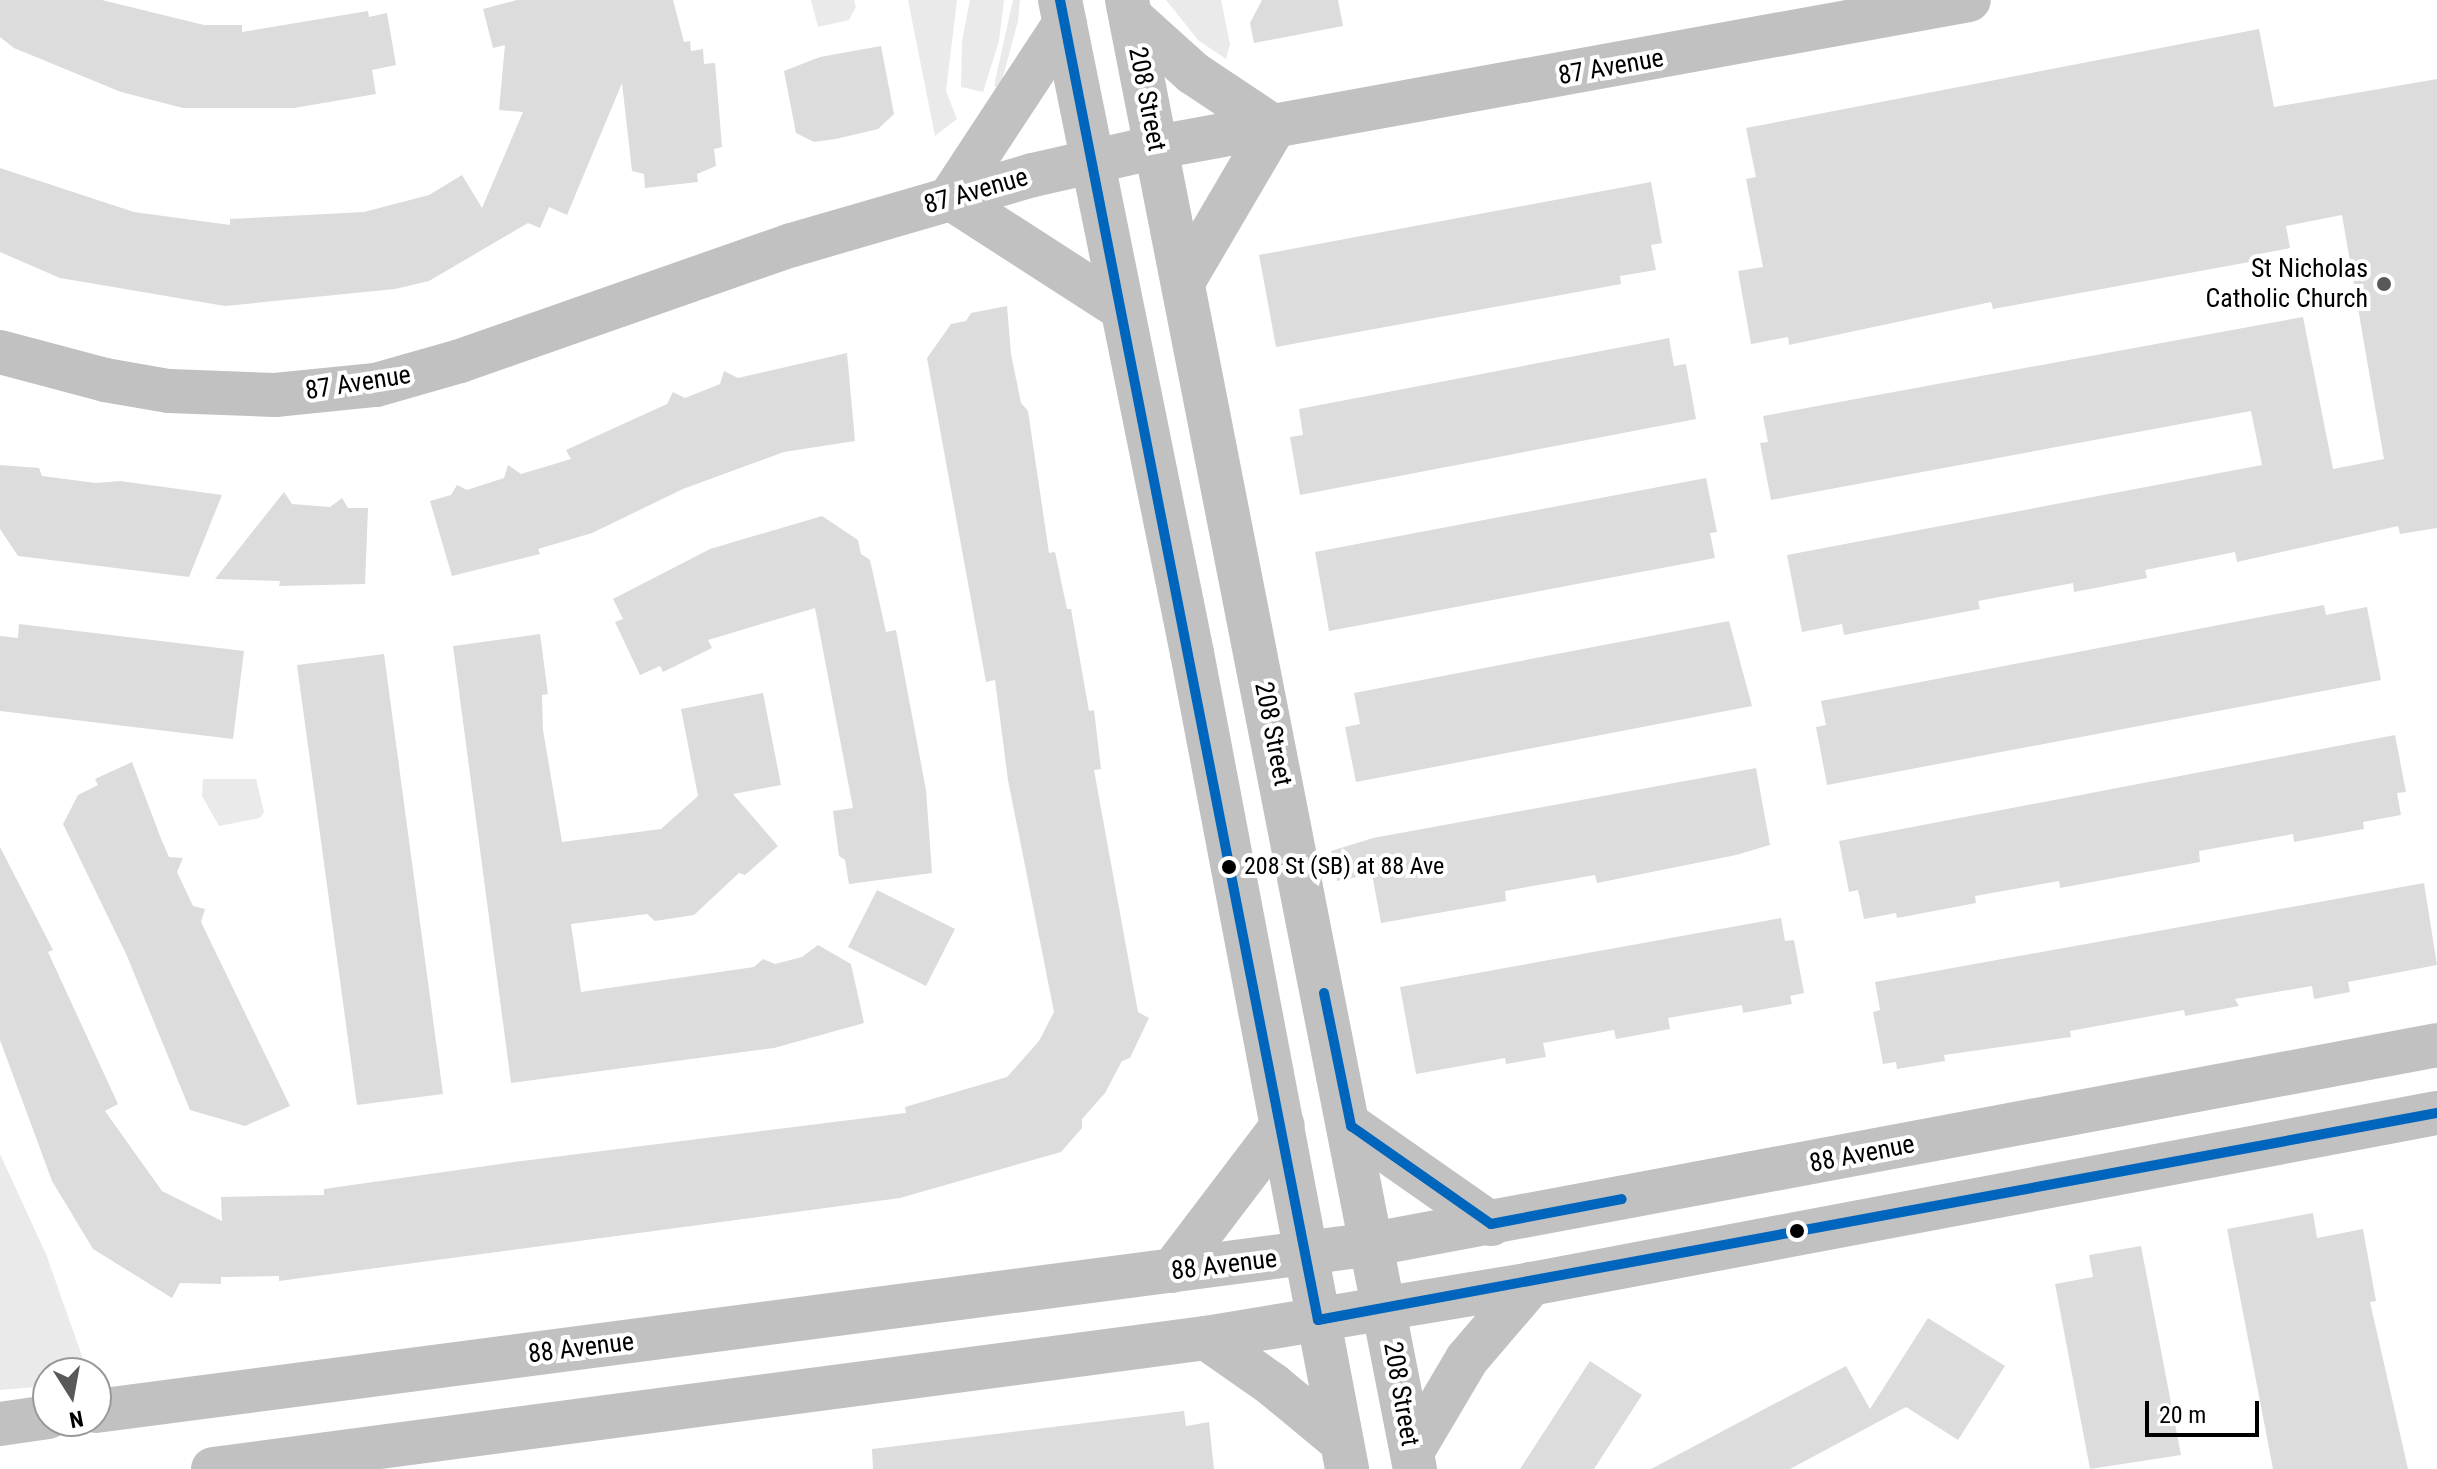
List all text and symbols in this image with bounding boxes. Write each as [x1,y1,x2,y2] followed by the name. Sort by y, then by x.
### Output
[1556,42,1666,92] street label: 87 Avenue
[1122,44,1172,154] street label: 208 Street
[921,161,1031,221] street label: 87 Avenue
[2205,253,2368,314] place label: St Nicholas Catholic Church
[2375,275,2393,293] marker: St Nicholas Catholic Church
[303,359,413,407] street label: 87 Avenue
[1248,679,1298,789] street label: 208 Street
[1244,853,1444,881] place label: 208 St (SB) at 88 Ave
[1221,859,1237,875] marker: 208 St (SB) at 88 Ave
[1807,1129,1917,1179] street label: 88 Avenue
[1789,1223,1805,1239] unlabelled marker
[1169,1243,1279,1287] street label: 88 Avenue
[526,1326,636,1370] street label: 88 Avenue
[1376,1339,1426,1449] street label: 208 Street
[32,1357,112,1437] north arrow
[2149,1385,2263,1435] scale bar
[2159,1401,2206,1429] text: 20 m
[67,1406,85,1433] text: N

